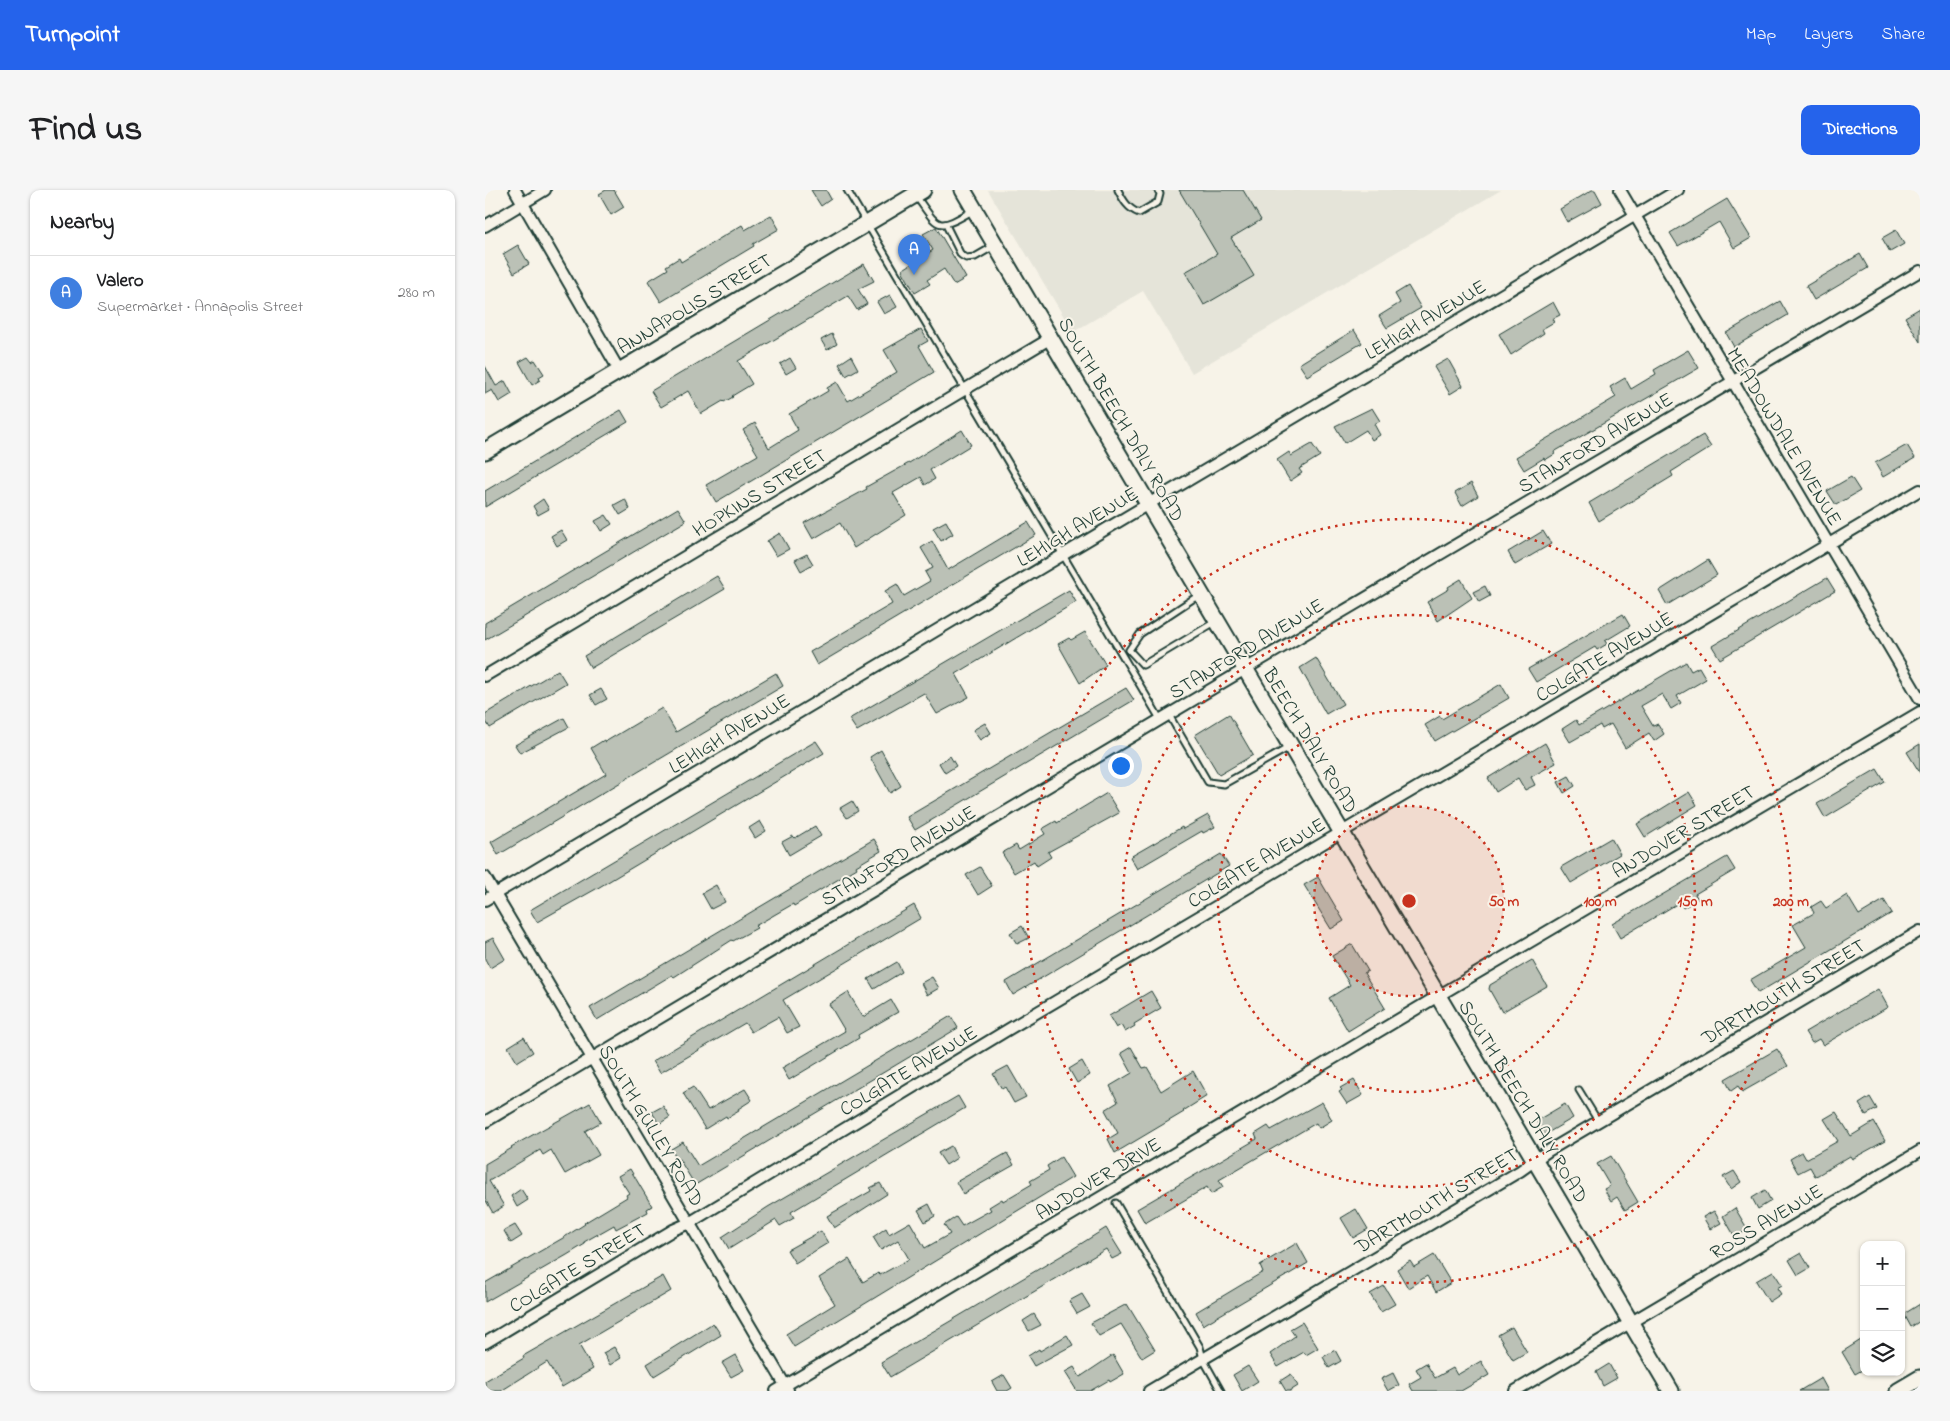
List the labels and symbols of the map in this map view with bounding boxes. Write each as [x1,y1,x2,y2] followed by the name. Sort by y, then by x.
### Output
[898,234,930,275] pin: A
[612,247,778,363] street label: ANNAPOLIS STREET
[1360,273,1493,369] street label: LEHIGH AVENUE
[1049,313,1190,528] street label: SOUTH BEECH DALY ROAD
[1718,343,1848,532] street label: MEADOWDALE AVENUE
[1513,386,1679,502] street label: STANFORD AVENUE
[688,443,833,546] street label: HOPKINS STREET
[1012,480,1145,576] street label: LEHIGH AVENUE
[1164,592,1330,708] street label: STANFORD AVENUE
[1531,605,1680,711] street label: COLGATE AVENUE
[1253,662,1364,820] street label: BEECH DALY ROAD
[664,687,797,783] street label: LEHIGH AVENUE
[1108,753,1134,779] your location
[1607,779,1761,887] street label: ANDOVER STREET
[816,799,982,915] street label: STANFORD AVENUE
[1183,811,1332,917] street label: COLGATE AVENUE
[1489,891,1520,913] text: 50 m
[1583,891,1617,913] text: 100 m
[1677,891,1713,913] text: 150 m
[1772,891,1809,913] text: 200 m
[1400,892,1418,910] centre of rings
[1696,933,1872,1054] street label: DARTMOUTH STREET
[1450,995,1594,1209] street label: SOUTH BEECH DALY ROAD
[835,1019,984,1125] street label: COLGATE AVENUE
[590,1040,710,1213] street label: SOUTH GULLEY ROAD
[1031,1131,1168,1229] street label: ANDOVER DRIVE
[1349,1142,1525,1263] street label: DARTMOUTH STREET
[1705,1178,1829,1268] street label: ROSS AVENUE
[504,1217,652,1322] street label: COLGATE STREET

